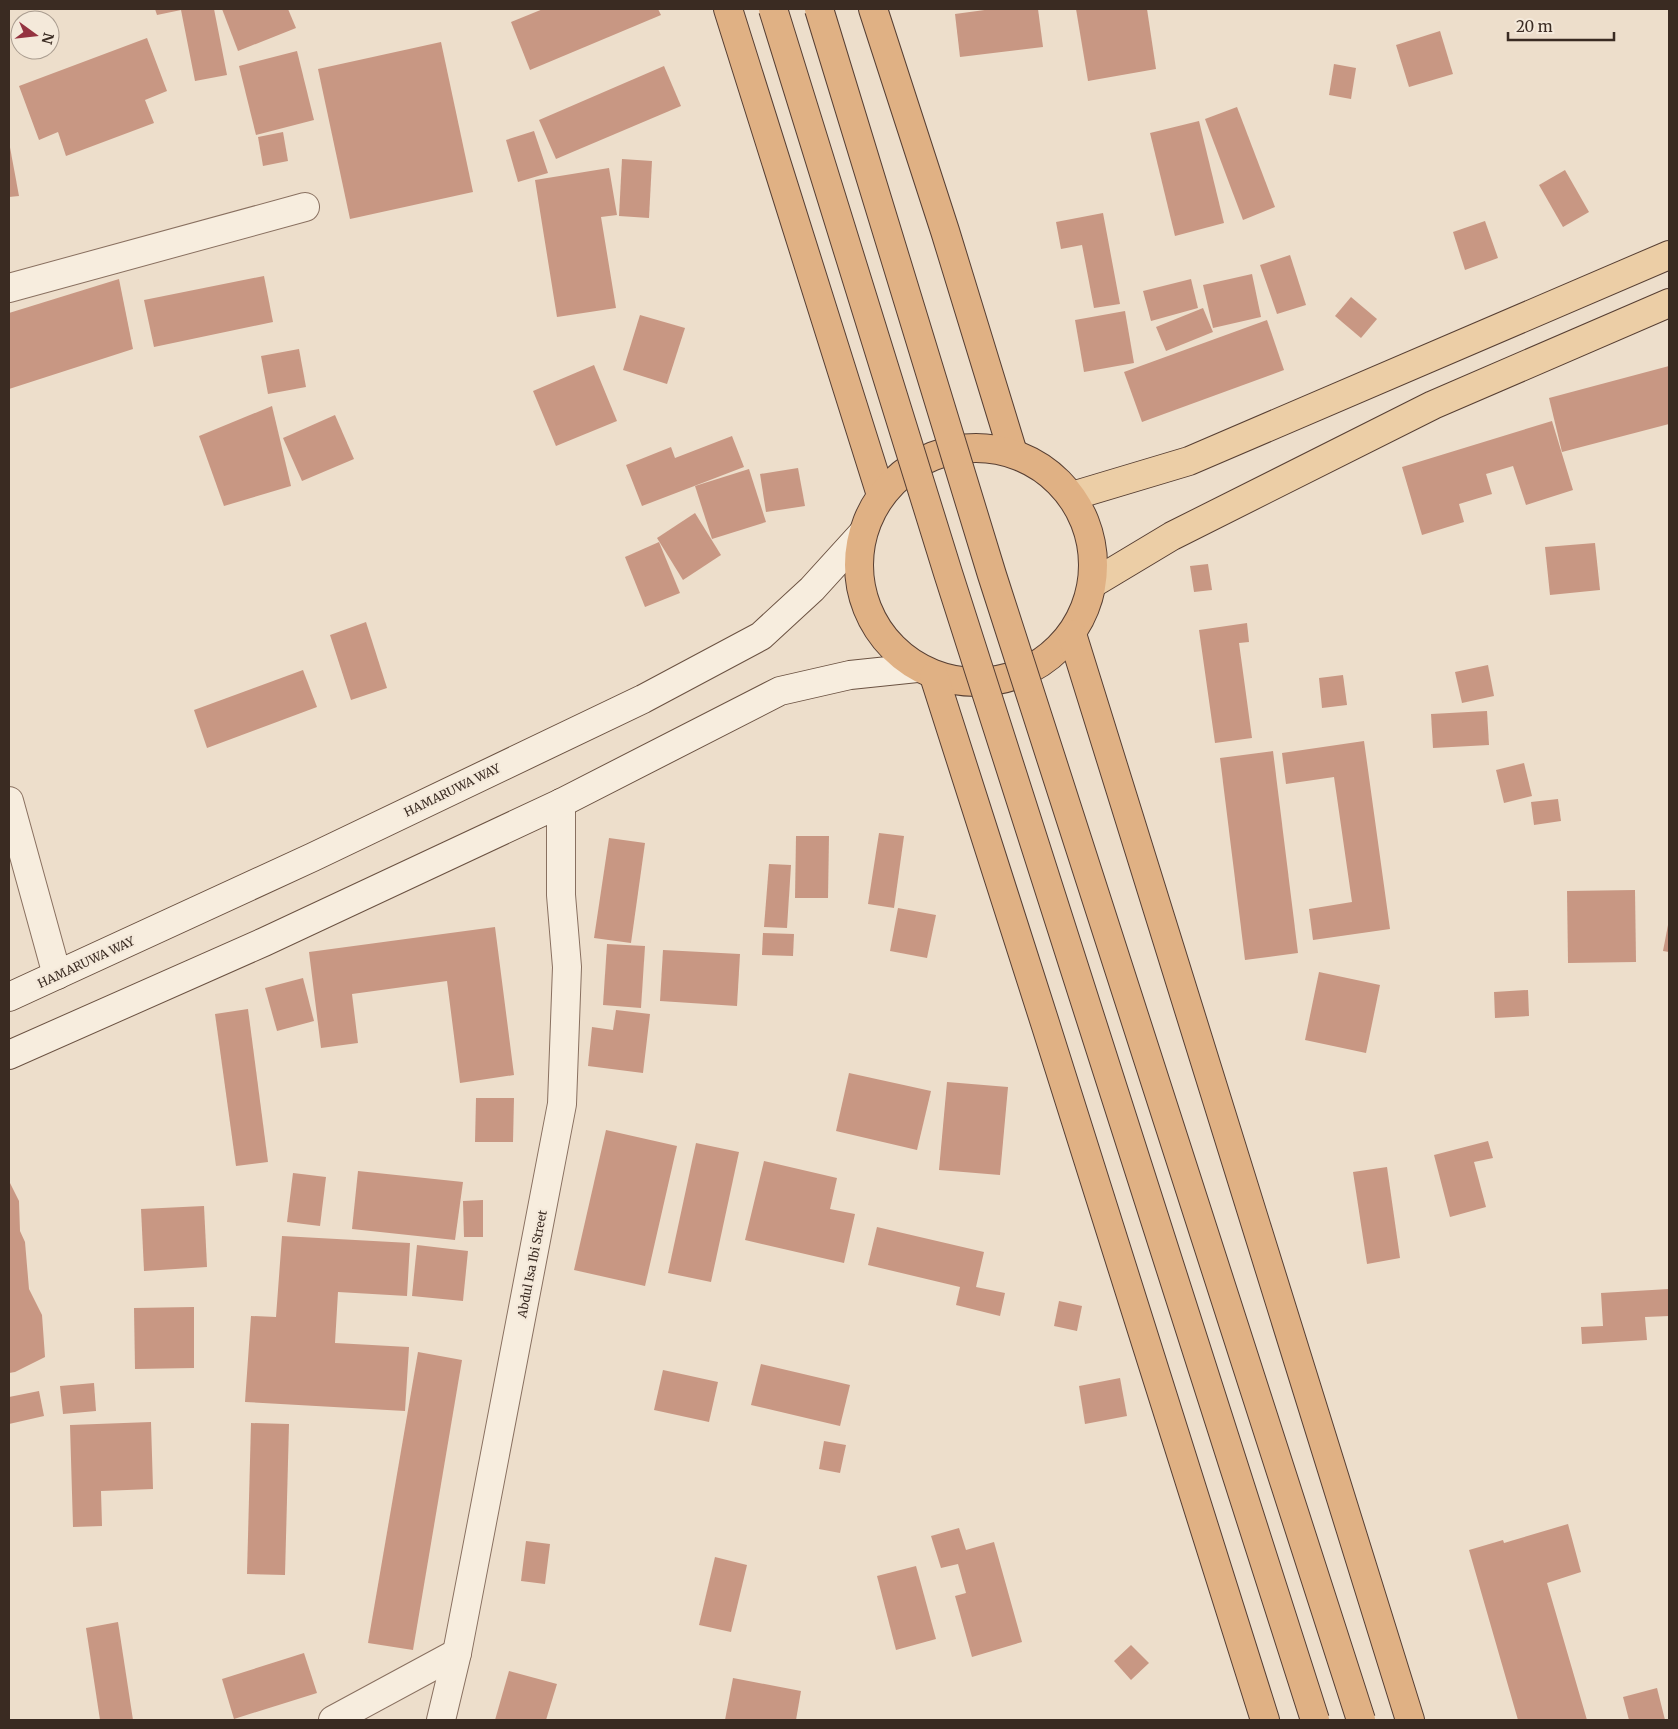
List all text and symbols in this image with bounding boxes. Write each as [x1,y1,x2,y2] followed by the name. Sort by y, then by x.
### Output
[10,10,60,60] north arrow
[1508,10,1614,42] scale bar
[1516,17,1553,36] text: 20 m
[37,31,58,46] text: N
[401,760,503,820] street label: HAMARUWA WAY
[35,933,137,991] street label: HAMARUWA WAY
[514,1209,550,1320] street label: Abdul Isa Ibi Street

